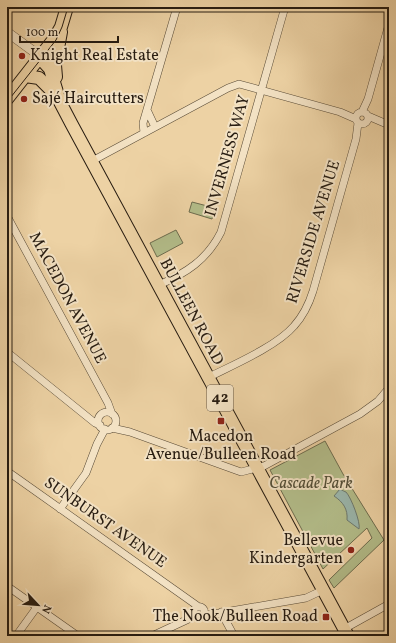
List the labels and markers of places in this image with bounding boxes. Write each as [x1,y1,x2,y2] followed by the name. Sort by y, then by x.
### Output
[30,45,159,67] place label: Knight Real Estate
[17,51,27,61] marker: Knight Real Estate
[32,88,144,110] place label: Sajé Haircutters
[19,94,29,104] marker: Sajé Haircutters
[216,416,226,426] marker: Macedon Avenue/Bulleen Road
[146,426,296,466] place label: Macedon Avenue/Bulleen Road
[249,530,343,570] place label: Bellevue Kindergarten
[346,545,356,555] marker: Bellevue Kindergarten
[153,606,318,628] place label: The Nook/Bulleen Road
[321,612,331,622] marker: The Nook/Bulleen Road

